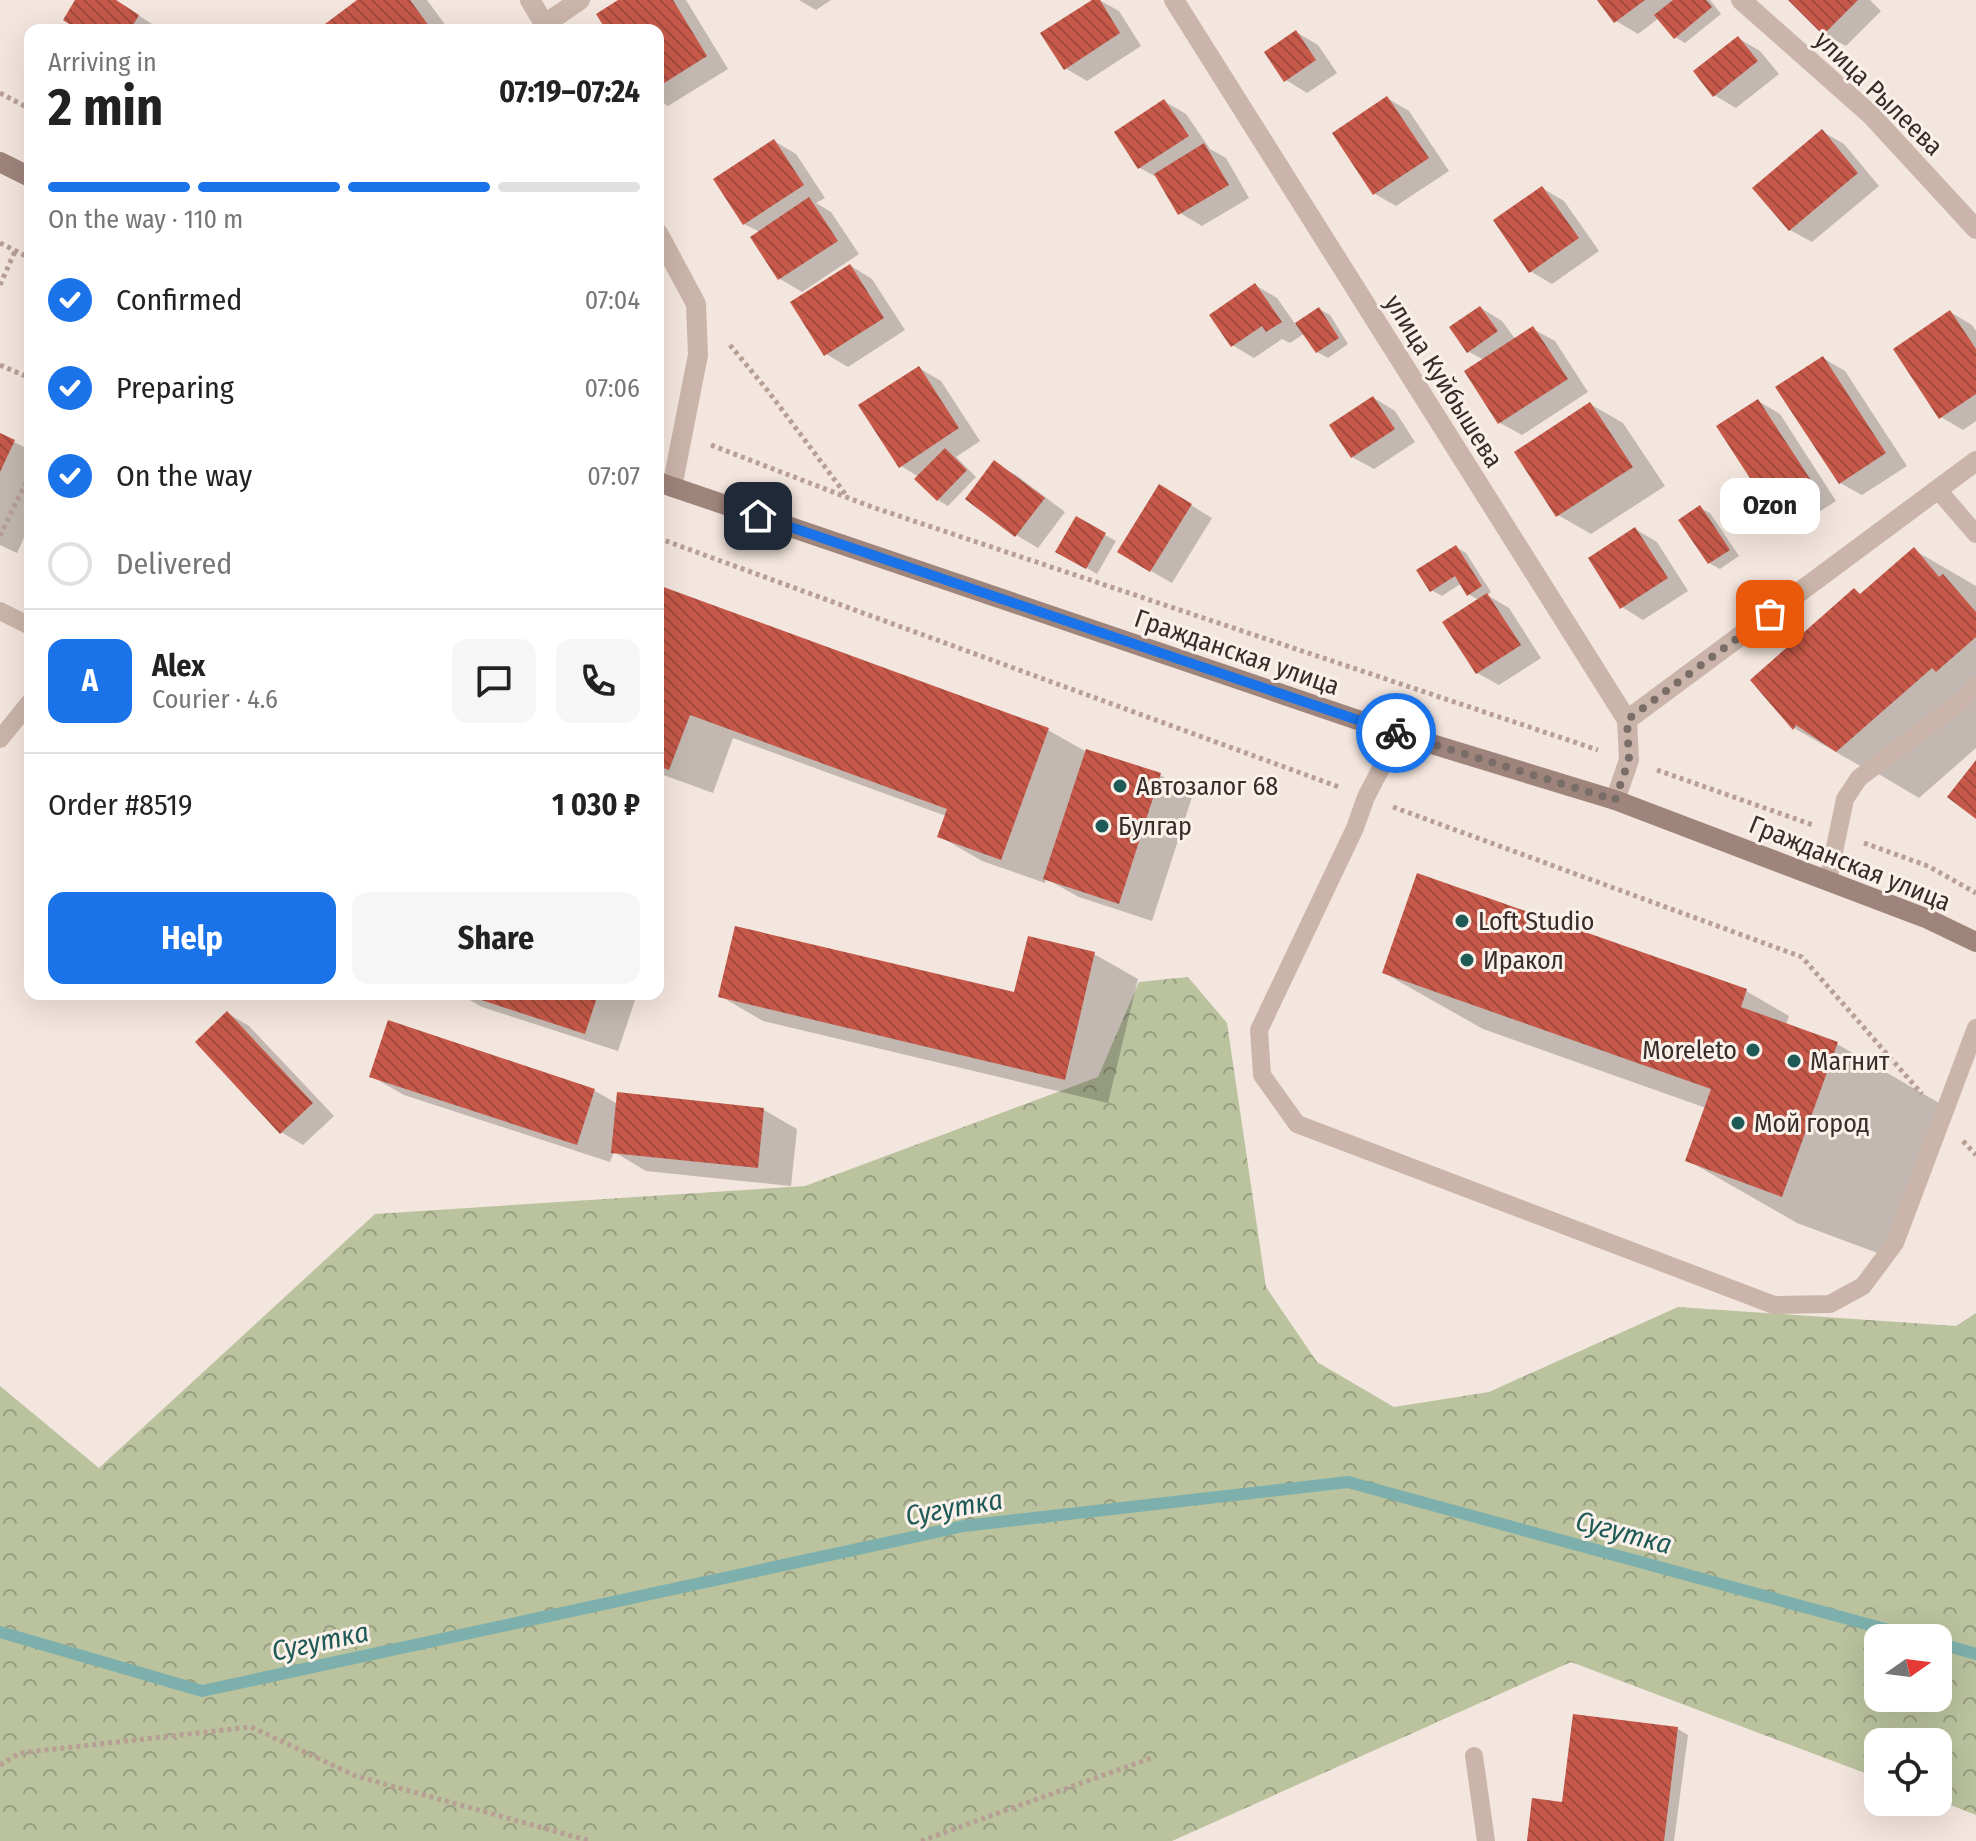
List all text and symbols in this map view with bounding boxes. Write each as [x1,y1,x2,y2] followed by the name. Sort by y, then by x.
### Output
[1808,24,1949,162] street label: улица Рылеева
[48,47,157,78] text: Arriving in
[499,74,640,110] text: 07:19–07:24
[48,76,163,139] text: 2 min
[48,204,243,235] text: On the way · 110 m
[48,278,92,322] icon: check
[116,282,242,318] text: Confirmed
[585,285,640,316] text: 07:04
[1378,289,1509,474] street label: улица Куйбышева
[48,366,92,410] icon: check
[116,370,234,406] text: Preparing
[584,373,640,404] text: 07:06
[48,454,92,498] icon: check
[116,458,252,494] text: On the way
[587,461,640,492] text: 07:07
[1720,478,1820,534] callout: Ozon
[724,482,792,550] pin
[1743,490,1797,521] text: Ozon
[736,494,780,538] icon: home
[116,546,232,582] text: Delivered
[1736,580,1804,648] pin
[1748,592,1792,636] icon: bag
[1130,603,1343,702] street label: Гражданская улица
[452,639,536,723] button: chat
[556,639,640,723] button: phone
[152,648,205,684] text: Alex
[82,663,98,699] text: A
[152,684,278,715] text: Courier · 4.6
[1356,693,1436,773] courier
[1374,711,1418,755] icon: bike
[1136,771,1278,802] place label: Автозалог 68
[1111,777,1129,795] marker: Автозалог 68
[48,787,193,823] text: Order #8519
[552,787,640,823] text: 1 030 ₽
[1745,809,1955,918] street label: Гражданская улица
[1118,811,1192,842] place label: Булгар
[1093,817,1111,835] marker: Булгар
[48,892,336,984] button: Help
[352,892,640,984] button: Share
[1478,906,1594,937] place label: Loft Studio
[1453,912,1471,930] marker: Loft Studio
[1483,945,1564,976] place label: Иракол
[1458,951,1476,969] marker: Иракол
[1642,1035,1737,1066] place label: Moreleto
[1744,1041,1762,1059] marker: Moreleto
[1810,1046,1890,1077] place label: Магнит
[1785,1052,1803,1070] marker: Магнит
[1754,1108,1870,1139] place label: Мой город
[1729,1114,1747,1132] marker: Мой город
[903,1483,1005,1532] water label: Сугутка
[1572,1504,1676,1561] water label: Сугутка
[269,1615,372,1668] water label: Сугутка
[1864,1624,1952,1712] north arrow
[1864,1624,1952,1816] map controls
[1864,1728,1952,1816] button: locate

